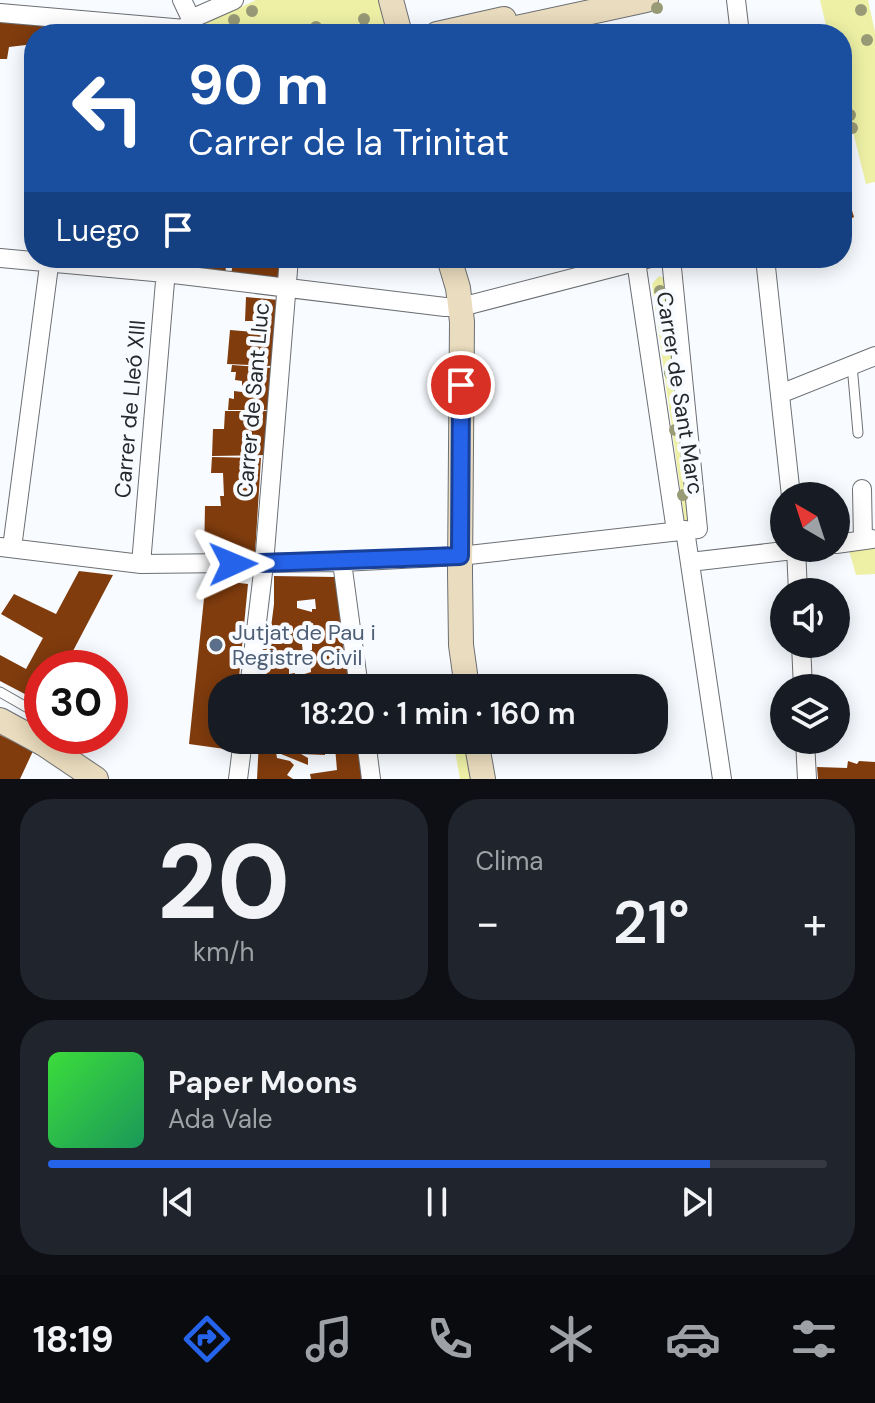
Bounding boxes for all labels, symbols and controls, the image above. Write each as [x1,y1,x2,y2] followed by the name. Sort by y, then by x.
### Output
[188,48,329,121] text: 90 m
[56,56,160,160] icon: left
[188,119,509,166] text: Carrer de la Trinitat
[156,208,200,252] icon: arrive
[56,211,140,250] text: Luego
[650,290,710,496] street label: Carrer de Sant Marc
[230,301,276,499] street label: Carrer de Sant Lluc
[108,319,152,499] street label: Carrer de Lleó XIII
[427,351,495,419] pin
[439,363,483,407] icon: arrive
[770,482,850,562] north arrow
[770,482,850,754] map controls
[191,522,275,606] position arrow
[770,578,850,658] button: sound
[232,618,376,672] place label: Jutjat de Pau i Registre Civil
[207,636,225,654] marker: Jutjat de Pau i Registre Civil
[24,650,128,754] speed limit sign: 30
[770,674,850,754] button: layers
[301,694,575,733] text: 18:20 · 1 min · 160 m
[157,815,290,950] text: 20
[476,844,544,878] text: Clima
[613,883,690,962] text: 21°
[476,894,500,952] text: −
[803,894,827,952] text: +
[193,935,254,969] text: km/h
[168,1063,358,1102] text: Paper Moons
[168,1102,273,1136] text: Ada Vale
[156,1180,200,1224] icon: previous
[415,1180,459,1224] icon: pause
[675,1180,719,1224] icon: next
[179,1311,235,1367] icon: directions
[301,1311,357,1367] icon: music
[422,1311,478,1367] icon: phone
[543,1311,599,1367] icon: climate
[665,1311,721,1367] icon: car
[786,1311,842,1367] icon: filters
[33,1316,114,1363] text: 18:19

